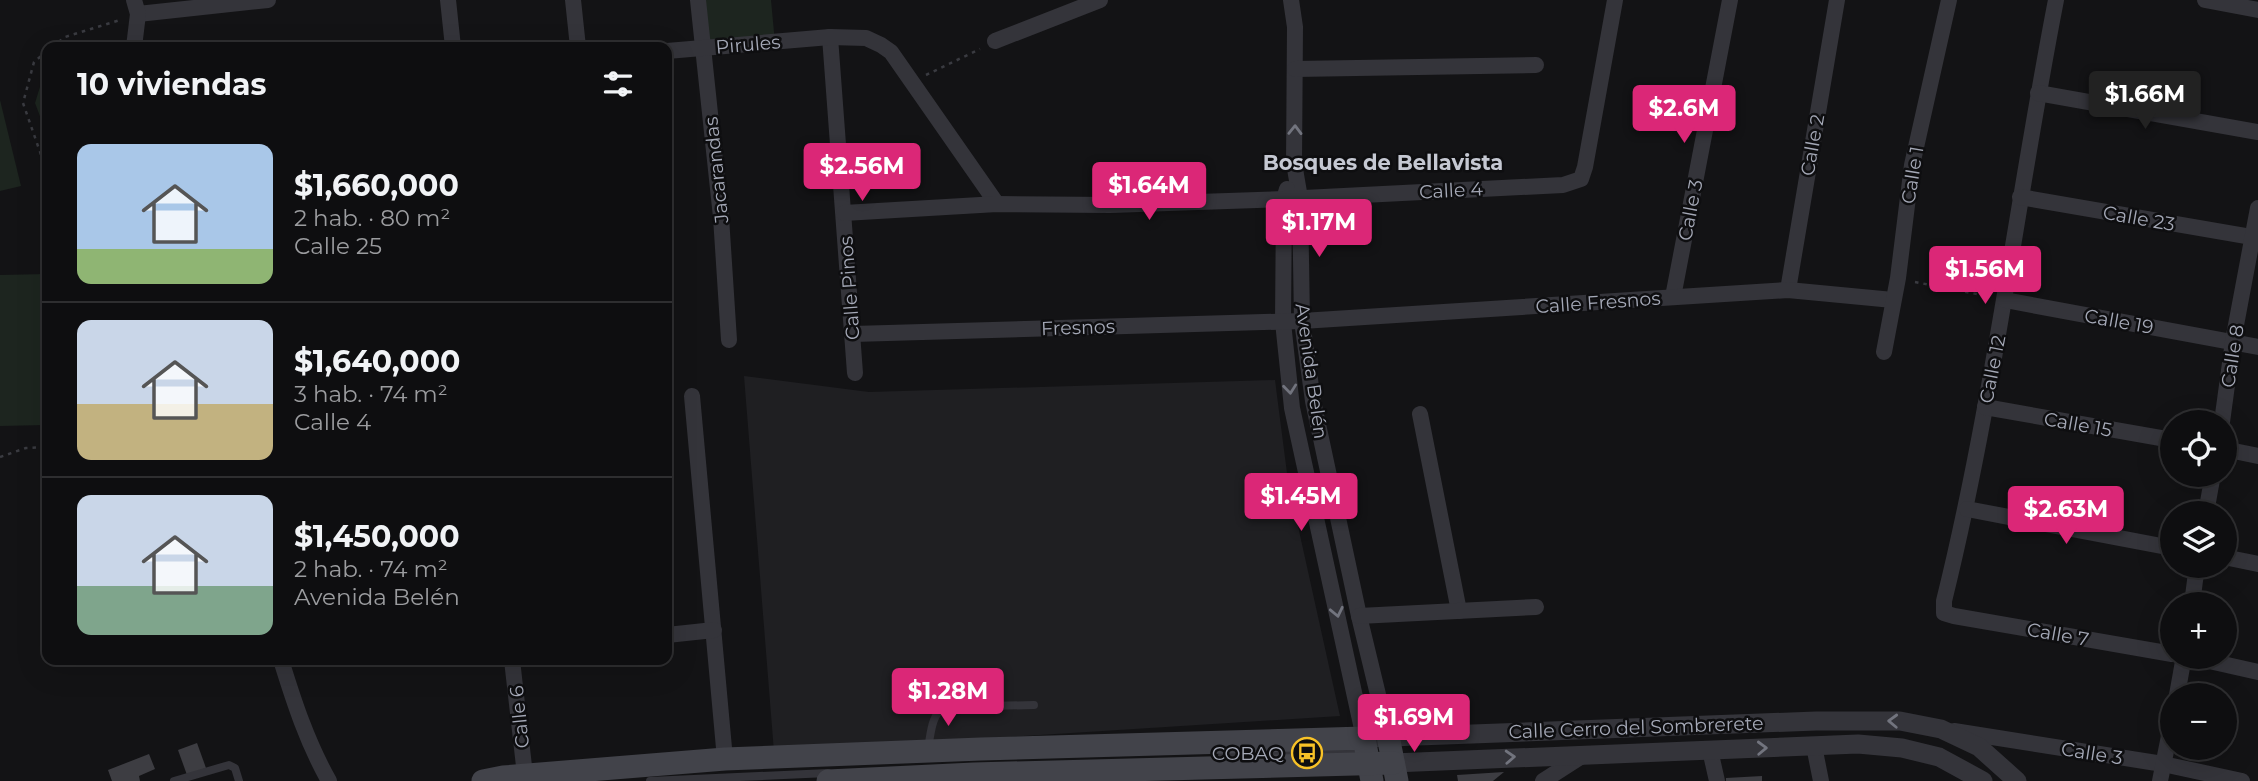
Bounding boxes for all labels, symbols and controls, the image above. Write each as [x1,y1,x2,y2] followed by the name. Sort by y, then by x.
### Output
[715,30,781,59] street label: Pirules
[599,65,637,103] icon: filters
[77,66,267,103] text: 10 viviendas
[2088,72,2202,131] pin: $1.66M
[2105,80,2185,108] text: $1.66M
[1635,86,1733,145] pin: $2.6M
[1649,94,1719,122] text: $2.6M
[1796,112,1829,178] street label: Calle 2
[699,116,734,225] street label: Jacarandas
[1287,125,1303,135] one-way arrow
[805,144,919,203] pin: $2.56M
[1897,145,1928,206] street label: Calle 1
[1263,150,1503,175] district label: Bosques de Bellavista
[820,152,904,180] text: $2.56M
[1092,162,1206,222] pin: $1.64M
[294,167,459,204] text: $1,660,000
[1108,171,1190,199] text: $1.64M
[133,172,217,256] icon: home
[1419,177,1484,204] street label: Calle 4
[1673,178,1708,243] street label: Calle 3
[1262,200,1376,259] pin: $1.17M
[2101,201,2177,236] street label: Calle 23
[294,204,450,232] text: 2 hab. · 80 m²
[1282,208,1356,236] text: $1.17M
[294,232,382,260] text: Calle 25
[834,235,865,341] street label: Calle Pinos
[1928,246,2042,306] pin: $1.56M
[1945,255,2025,283] text: $1.56M
[1535,287,1661,318] street label: Calle Fresnos
[1291,302,1332,440] street label: Avenida Belén
[2083,304,2155,339] street label: Calle 19
[1041,315,1115,340] street label: Fresnos
[2216,323,2249,389] street label: Calle 8
[1975,333,2010,405] street label: Calle 12
[294,343,460,380] text: $1,640,000
[133,348,217,432] icon: home
[294,380,448,408] text: 3 hab. · 74 m²
[1283,384,1298,395] one-way arrow
[2042,407,2114,442] street label: Calle 15
[294,408,371,436] text: Calle 4
[2160,410,2237,760] map controls
[2160,410,2237,487] button: locate
[1244,474,1358,533] pin: $1.45M
[1261,482,1341,510] text: $1.45M
[2009,486,2123,546] pin: $2.63M
[2024,495,2108,523] text: $2.63M
[2160,501,2237,578] button: layers
[294,518,460,555] text: $1,450,000
[133,523,217,607] icon: home
[294,555,448,583] text: 2 hab. · 74 m²
[294,583,460,611] text: Avenida Belén
[2160,592,2237,669] button: +
[1328,606,1343,618] one-way arrow
[2025,618,2091,651] street label: Calle 7
[891,668,1005,728] pin: $1.28M
[908,677,988,705] text: $1.28M
[2160,683,2237,760] button: −
[505,685,534,749] street label: Calle 6
[1357,694,1471,754] pin: $1.69M
[1374,703,1454,731] text: $1.69M
[1508,712,1764,743] street label: Calle Cerro del Sombrerete
[1887,714,1898,729] one-way arrow
[1290,736,1324,770] bus stop icon: COBAQ
[2060,737,2124,770] street label: Calle 3
[1757,740,1768,756] one-way arrow
[1212,742,1284,765] place label: COBAQ
[1505,750,1516,765] one-way arrow

